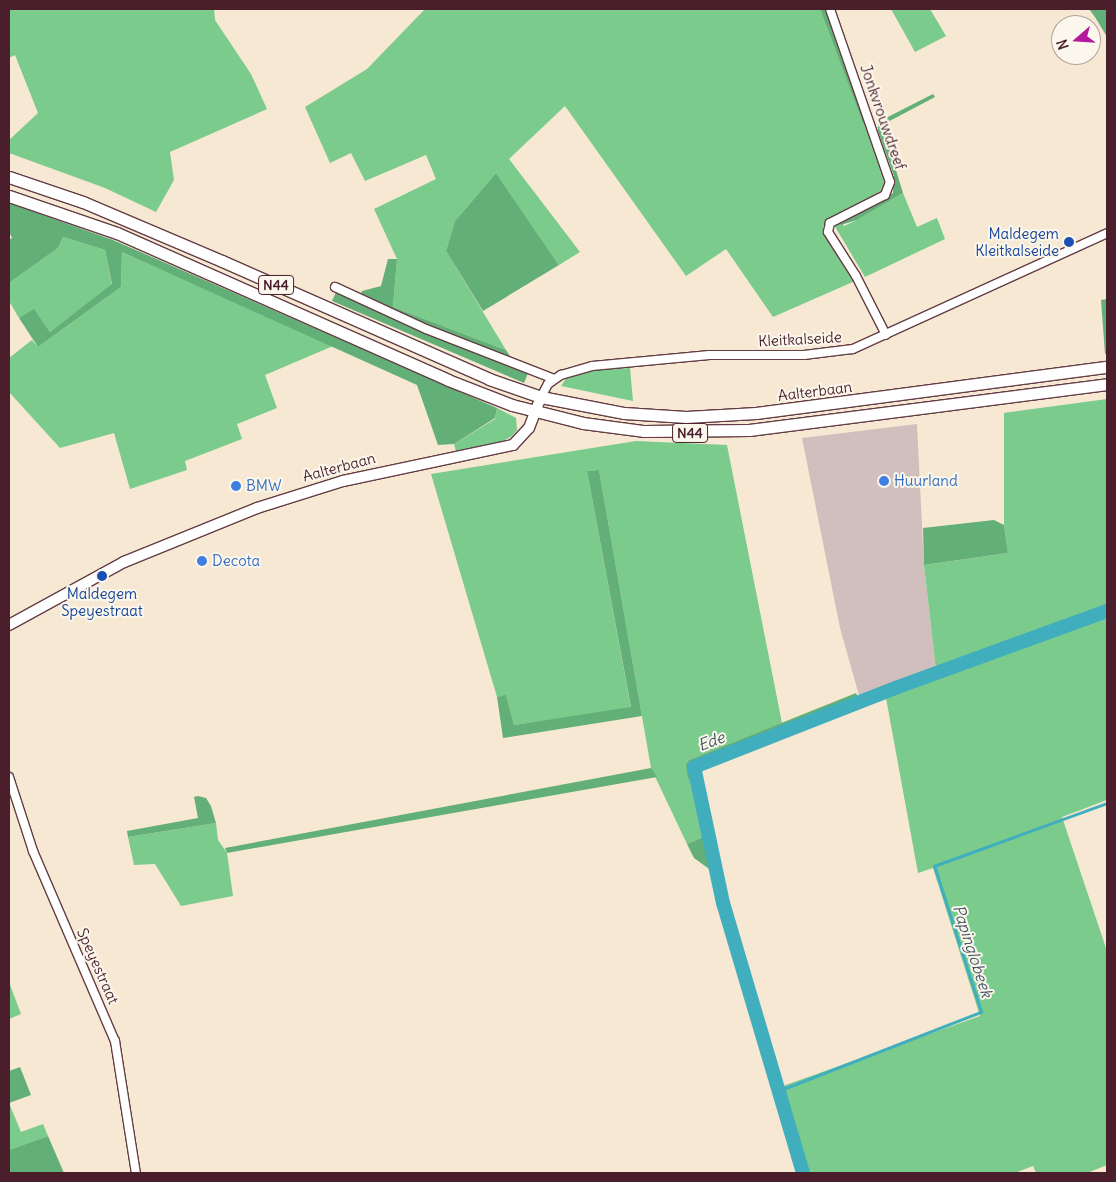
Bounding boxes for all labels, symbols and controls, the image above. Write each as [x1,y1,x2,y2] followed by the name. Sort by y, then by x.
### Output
[1051,15,1101,65] north arrow
[1053,37,1073,52] text: N
[857,62,909,172] street label: Jonkvrouwdreef
[975,224,1059,259] place label: Maldegem Kleitkalseide
[1063,236,1075,248] marker: Maldegem Kleitkalseide
[257,274,295,296] road number: N44
[758,328,842,350] street label: Kleitkalseide
[777,378,853,404] street label: Aalterbaan
[671,422,709,444] road number: N44
[301,449,377,485] street label: Aalterbaan
[894,472,958,490] place label: Huurland
[878,475,890,487] marker: Huurland
[246,477,282,495] place label: BMW
[230,480,242,492] marker: BMW
[212,552,260,570] place label: Decota
[196,555,208,567] marker: Decota
[96,570,108,582] marker: Maldegem Speyestraat
[61,584,143,619] place label: Maldegem Speyestraat
[695,727,727,755] water label: Ede
[949,902,997,1000] water label: Papinglobeek
[73,925,123,1007] street label: Speyestraat

